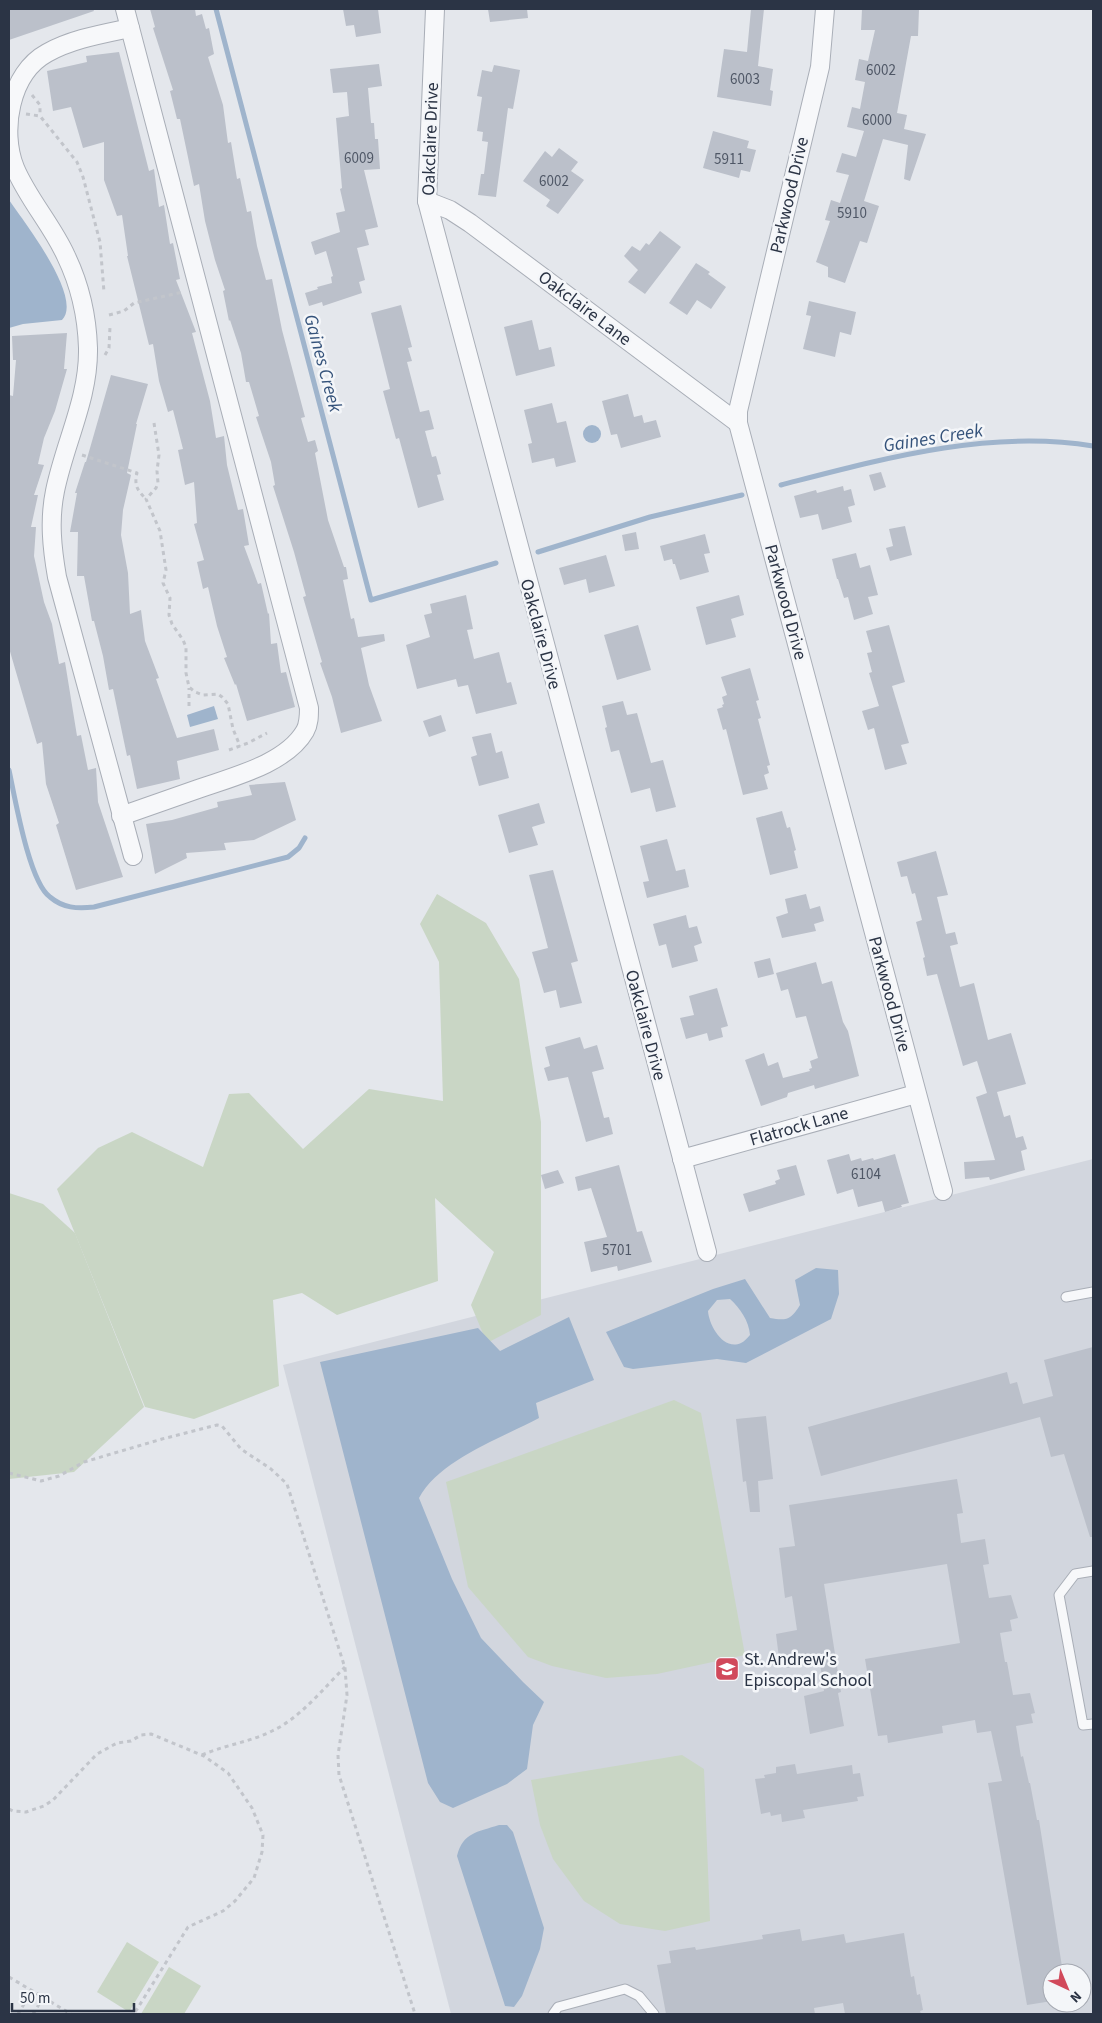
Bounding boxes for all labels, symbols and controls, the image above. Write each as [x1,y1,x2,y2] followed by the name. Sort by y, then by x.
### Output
[866,60,896,81] house number: 6002
[730,69,760,90] house number: 6003
[416,82,445,196] street label: Oakclaire Drive
[862,110,892,131] house number: 6000
[764,134,815,256] street label: Parkwood Drive
[344,148,374,169] house number: 6009
[714,149,744,170] house number: 5911
[539,171,569,192] house number: 6002
[837,203,867,224] house number: 5910
[533,265,637,352] street label: Oakclaire Lane
[297,311,349,416] water label: Gaines Creek
[882,417,986,460] water label: Gaines Creek
[758,542,813,663] street label: Parkwood Drive
[514,576,567,692] street label: Oakclaire Drive
[862,934,917,1055] street label: Parkwood Drive
[619,967,672,1083] street label: Oakclaire Drive
[747,1100,851,1152] street label: Flatrock Lane
[851,1164,881,1185] house number: 6104
[602,1240,632,1261] house number: 5701
[744,1647,872,1693] place label: St. Andrew's Episcopal School
[714,1656,740,1682] school or university icon: St. Andrew's Episcopal School
[1042,1963,1092,2013] north arrow
[12,1980,135,2012] scale bar
[1065,1986,1086,2007] text: N
[20,1988,50,2009] text: 50 m

